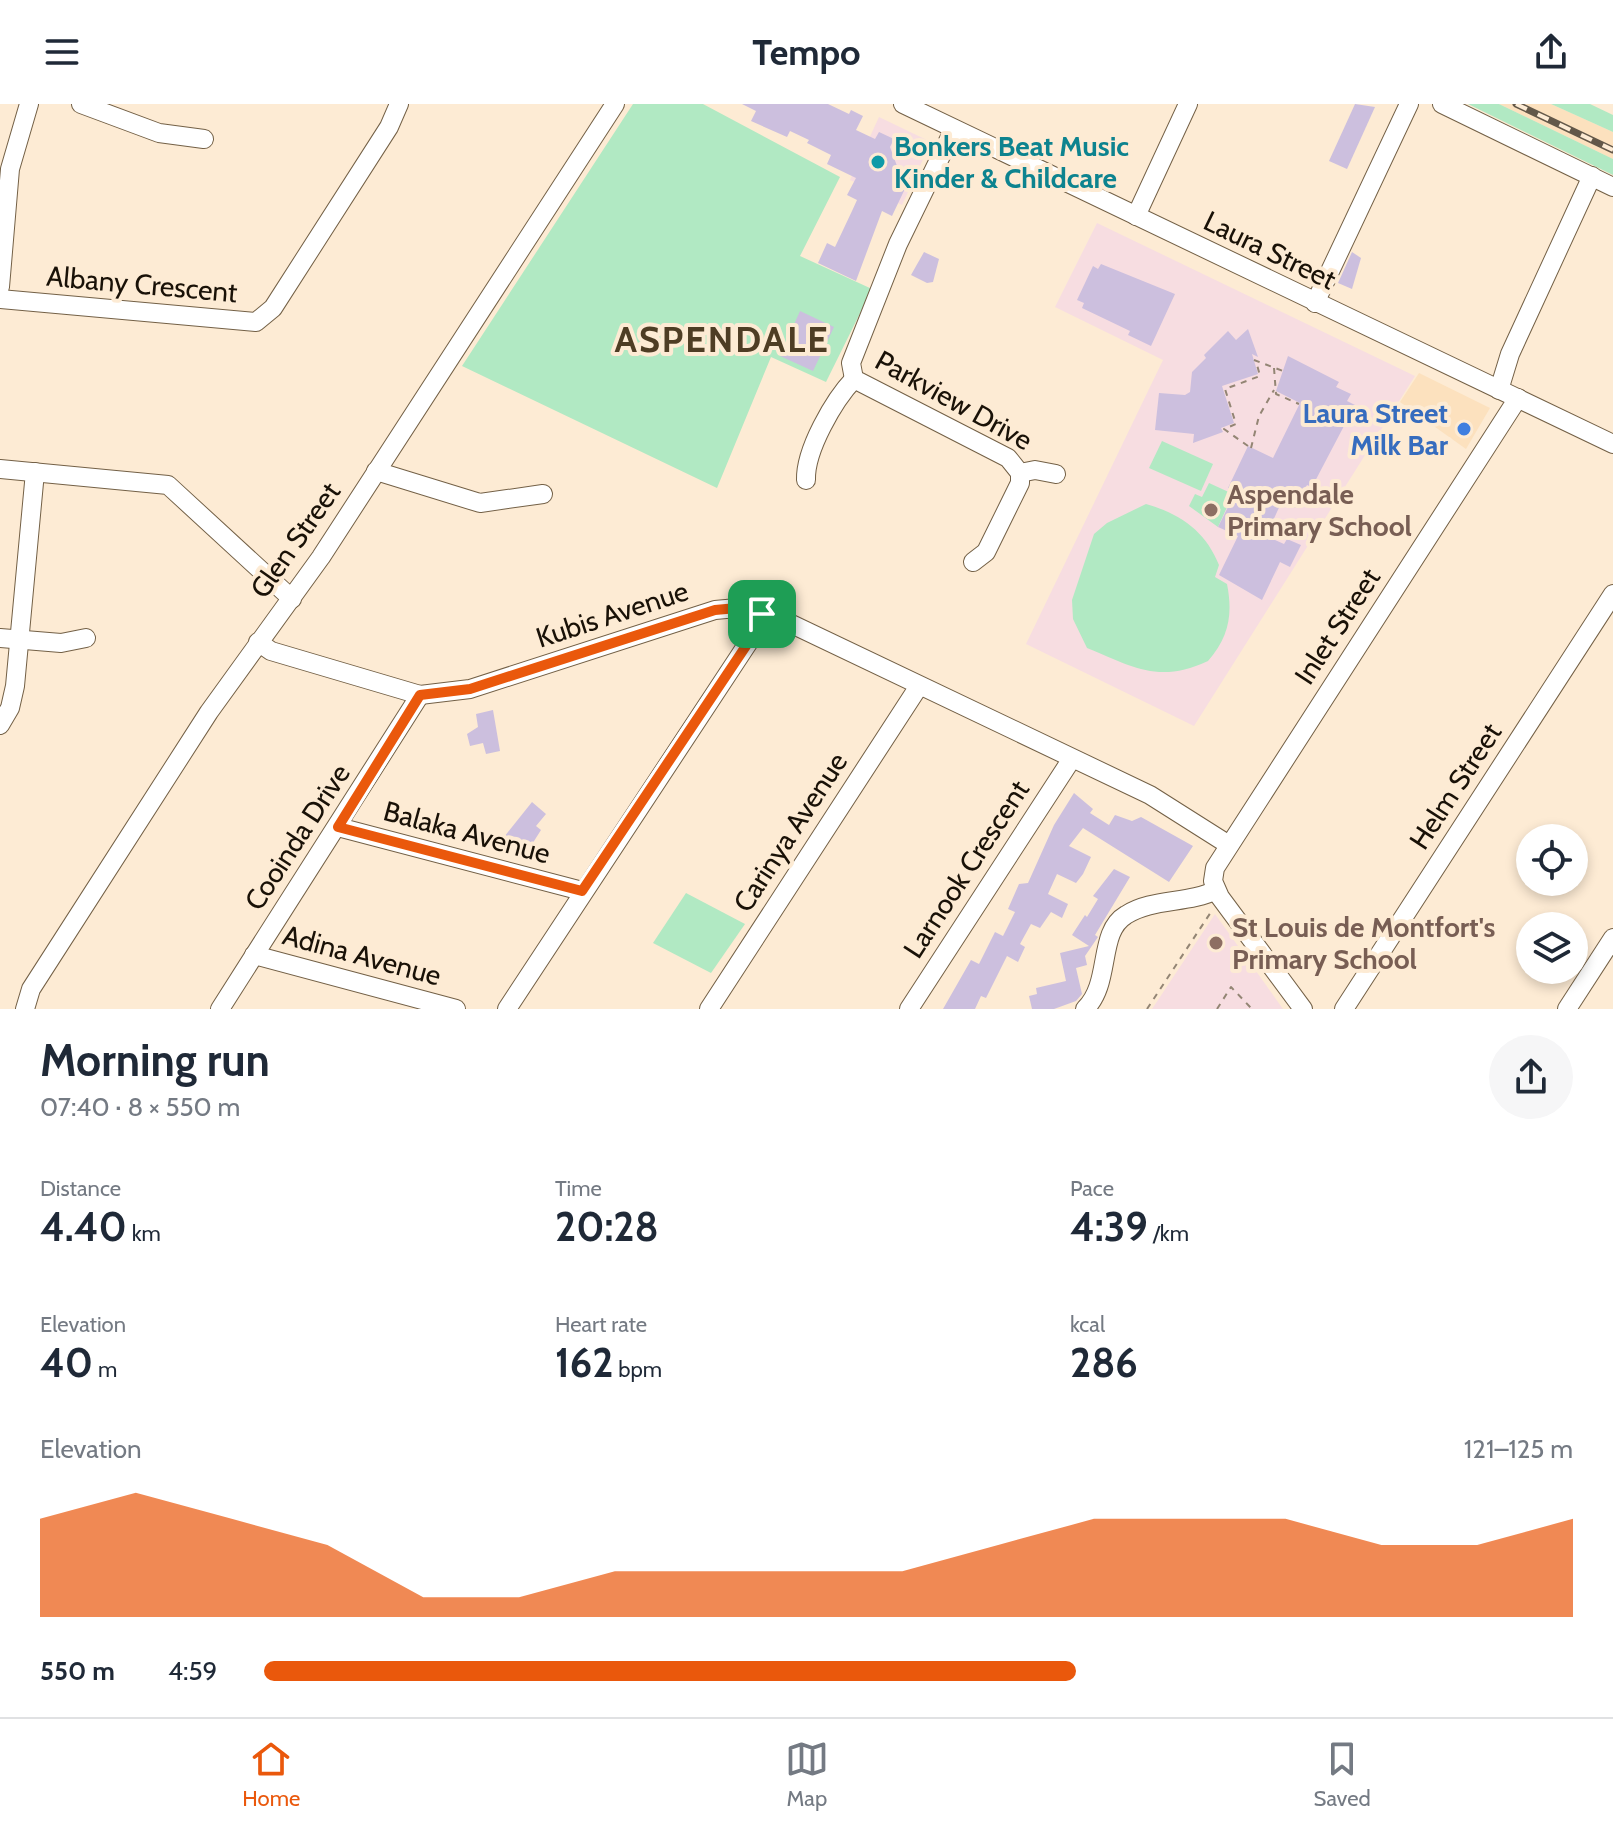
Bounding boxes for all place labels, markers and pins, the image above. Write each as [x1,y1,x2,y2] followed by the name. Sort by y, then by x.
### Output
[894,129,1129,195] place label: Bonkers Beat Music Kinder & Childcare
[869,153,887,171] marker: Bonkers Beat Music Kinder & Childcare
[1302,396,1449,462] place label: Laura Street Milk Bar
[1455,420,1473,438] marker: Laura Street Milk Bar
[1227,477,1412,543] place label: Aspendale Primary School
[1202,501,1220,519] marker: Aspendale Primary School
[728,580,796,648] pin
[1232,910,1496,976] place label: St Louis de Montfort's Primary School
[1207,934,1225,952] marker: St Louis de Montfort's Primary School

